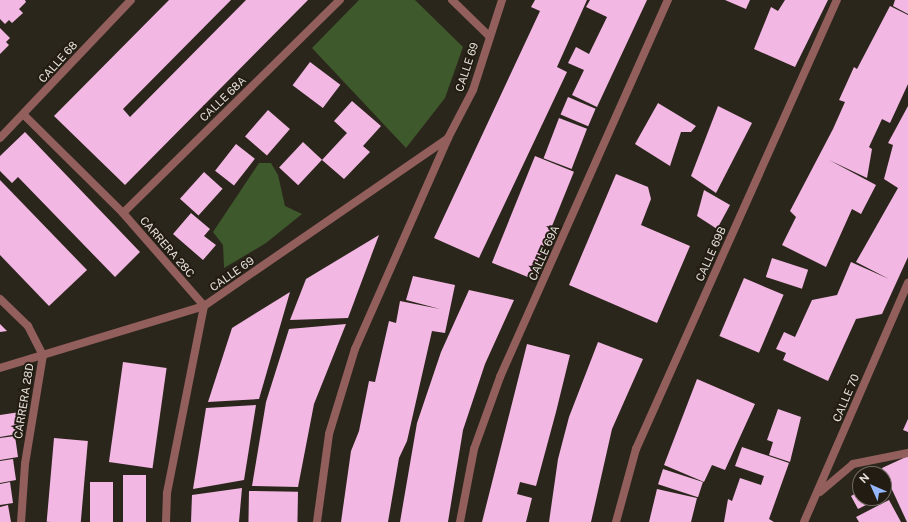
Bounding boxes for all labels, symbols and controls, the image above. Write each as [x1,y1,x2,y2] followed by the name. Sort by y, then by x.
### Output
[36,39,80,85] street label: CALLE 68
[453,41,481,93] street label: CALLE 69
[197,74,249,124] street label: CALLE 68A
[137,214,197,280] street label: CARRERA 28C
[526,223,562,283] street label: CALLE 69A
[693,225,729,283] street label: CALLE 69B
[207,254,257,294] street label: CALLE 69
[12,362,36,440] street label: CARRERA 28D
[830,372,862,424] street label: CALLE 70
[852,466,892,506] north arrow
[857,471,872,486] text: N

